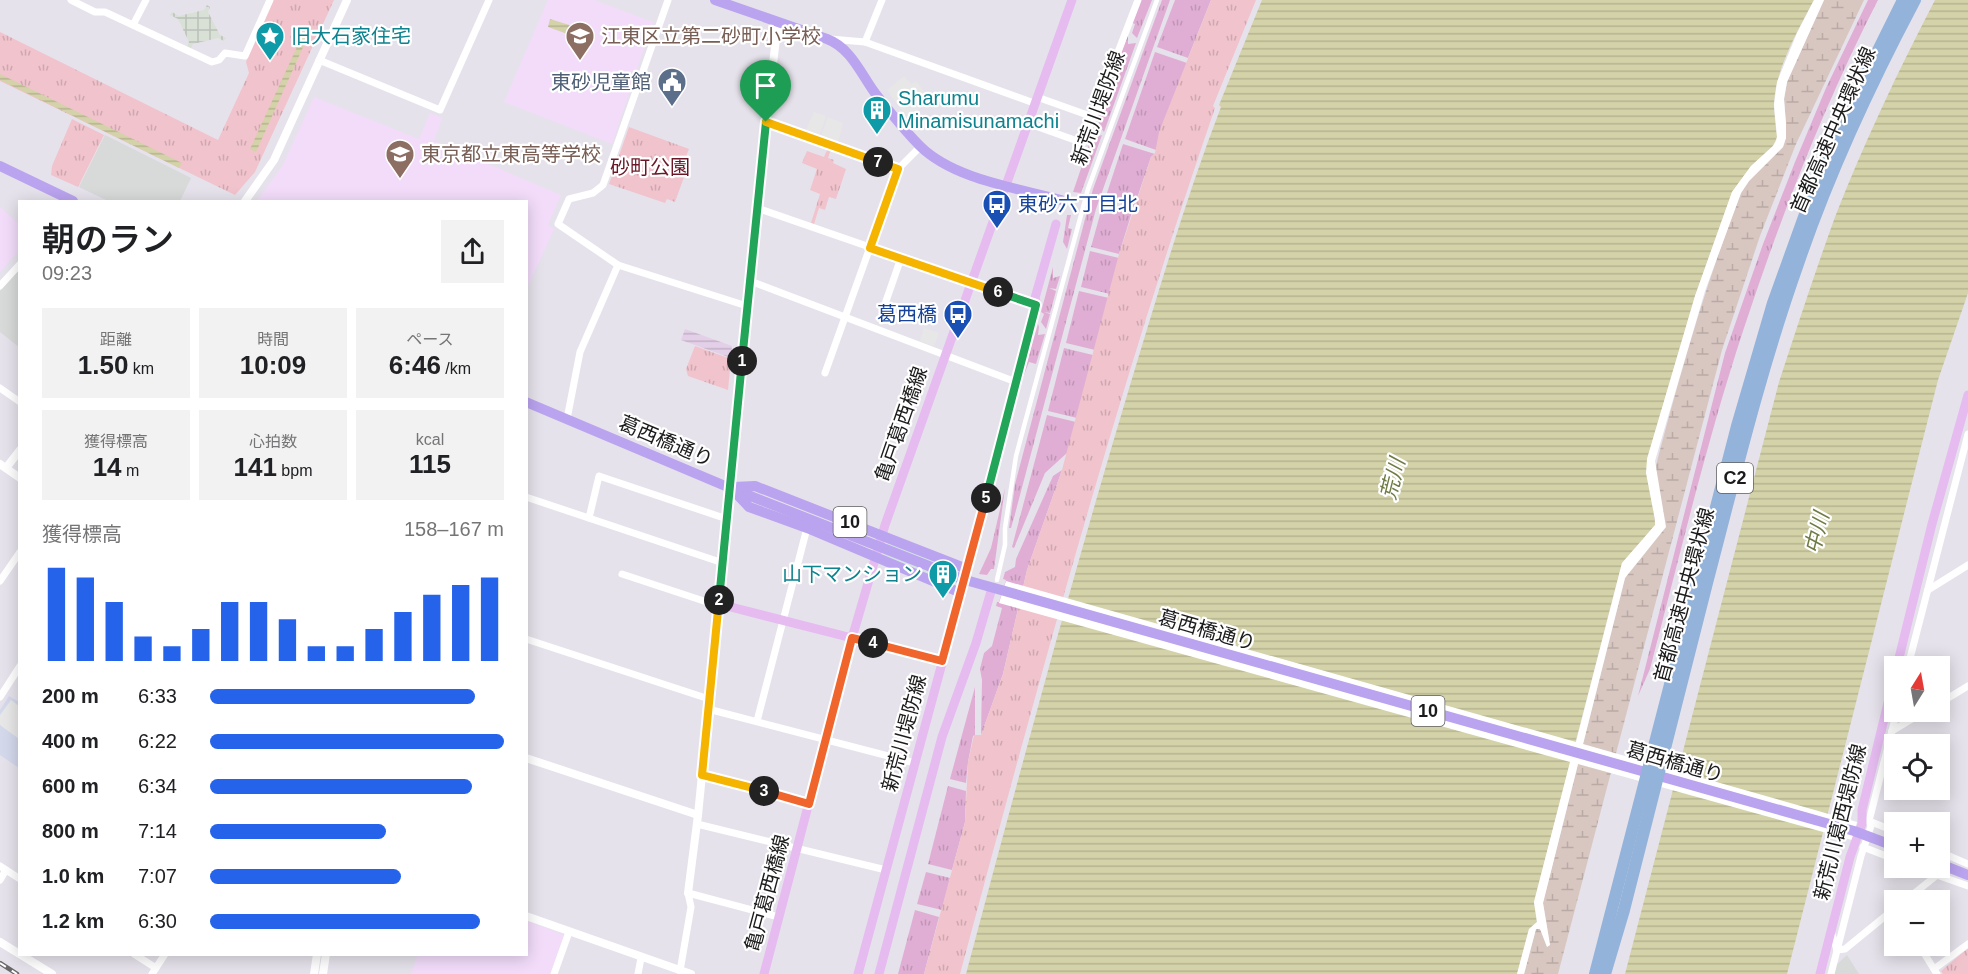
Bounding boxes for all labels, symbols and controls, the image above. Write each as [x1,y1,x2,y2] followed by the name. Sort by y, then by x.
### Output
[254,20,286,62] place icon: 旧大石家住宅
[564,20,596,62] school or university icon: 江東区立第二砂町小学校
[291,25,411,47] place label: 旧大石家住宅
[601,25,821,47] place label: 江東区立第二砂町小学校
[1786,43,1880,217] street label: 首都高速中央環状線
[1067,48,1129,168] street label: 新荒川堤防線
[740,60,791,122] pin
[656,66,688,108] public building icon: 東砂児童館
[749,69,782,102] icon: arrive
[551,71,651,93] place label: 東砂児童館
[898,87,1059,132] place label: Sharumu Minamisunamachi
[861,94,893,136] building icon: Sharumu Minamisunamachi
[384,138,416,180] school or university icon: 東京都立東高等学校
[421,143,601,165] place label: 東京都立東高等学校
[863,147,893,177] pin: 7
[874,153,882,170] text: 7
[610,156,690,178] park label: 砂町公園
[981,188,1013,230] bus stop icon: 東砂六丁目北
[1018,193,1138,215] place label: 東砂六丁目北
[441,220,504,283] button: share
[42,221,174,258] text: 朝のラン
[42,262,92,284] text: 09:23
[983,277,1013,307] pin: 6
[994,283,1002,300] text: 6
[942,298,974,340] bus stop icon: 葛西橋
[877,303,937,325] place label: 葛西橋
[100,331,132,348] text: 距離
[257,331,289,348] text: 時間
[406,331,454,348] text: ペース
[727,346,757,376] pin: 1
[78,350,128,380] text: 1.50
[240,350,306,380] text: 10:09
[389,350,441,380] text: 6:46
[738,352,746,369] text: 1
[128,360,154,377] text: km
[441,360,471,377] text: /km
[871,364,931,484] street label: 亀戸葛西橋線
[616,411,716,471] street label: 葛西橋通り
[416,431,444,448] text: kcal
[84,433,148,450] text: 獲得標高
[249,433,297,450] text: 心拍数
[409,449,451,479] text: 115
[93,452,122,482] text: 14
[234,452,277,482] text: 141
[1376,454,1409,502] water label: 荒川
[122,462,139,479] text: m
[277,462,312,479] text: bpm
[1717,463,1753,493] road number: C2
[971,483,1001,513] pin: 5
[982,489,990,506] text: 5
[1650,505,1718,685] street label: 首都高速中央環状線
[834,507,866,537] road number: 10
[1800,508,1833,556] water label: 中川
[404,518,504,540] text: 158–167 m
[42,523,122,545] text: 獲得標高
[927,558,959,600] building icon: 山下マンション
[782,563,922,585] place label: 山下マンション
[704,585,734,615] pin: 2
[715,591,723,608] text: 2
[1156,606,1258,654] street label: 葛西橋通り
[858,628,888,658] pin: 4
[869,634,877,651] text: 4
[1884,656,1950,722] north arrow
[1884,656,1950,956] map controls
[878,672,930,794] street label: 新荒川堤防線
[42,685,99,707] text: 200 m
[138,685,177,707] text: 6:33
[1412,696,1444,726] road number: 10
[42,730,99,752] text: 400 m
[138,730,177,752] text: 6:22
[1884,734,1950,800] button: locate
[1624,738,1726,786] street label: 葛西橋通り
[1810,742,1870,902] street label: 新荒川葛西堤防線
[42,775,99,797] text: 600 m
[138,775,177,797] text: 6:34
[749,776,779,806] pin: 3
[760,782,768,799] text: 3
[1884,812,1950,878] button: +
[42,820,99,842] text: 800 m
[138,820,177,842] text: 7:14
[741,832,793,954] street label: 亀戸葛西橋線
[42,865,104,887] text: 1.0 km
[138,865,177,887] text: 7:07
[1884,890,1950,956] button: −
[42,910,104,932] text: 1.2 km
[138,910,177,932] text: 6:30

